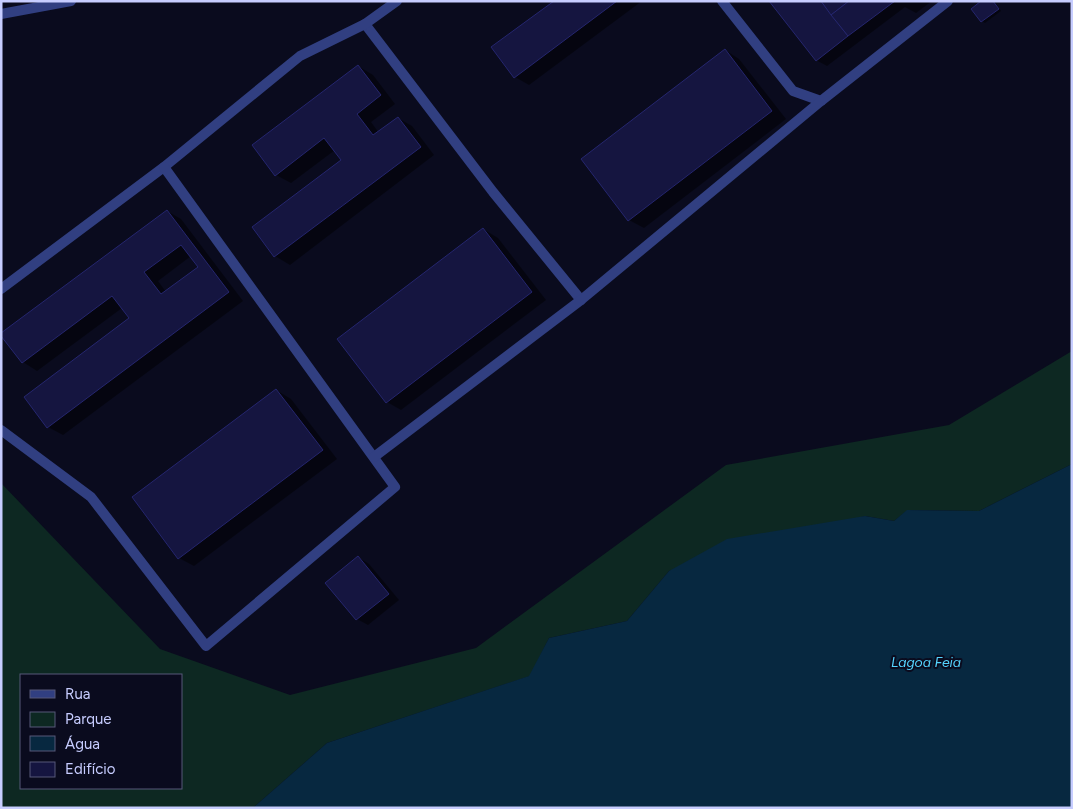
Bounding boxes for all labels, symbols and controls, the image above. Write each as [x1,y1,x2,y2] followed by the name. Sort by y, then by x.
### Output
[891,654,961,671] water label: Lagoa Feia
[20,674,182,789] legend
[65,685,90,703] text: Rua
[65,710,112,728] text: Parque
[65,735,100,753] text: Água
[65,760,116,778] text: Edifício

